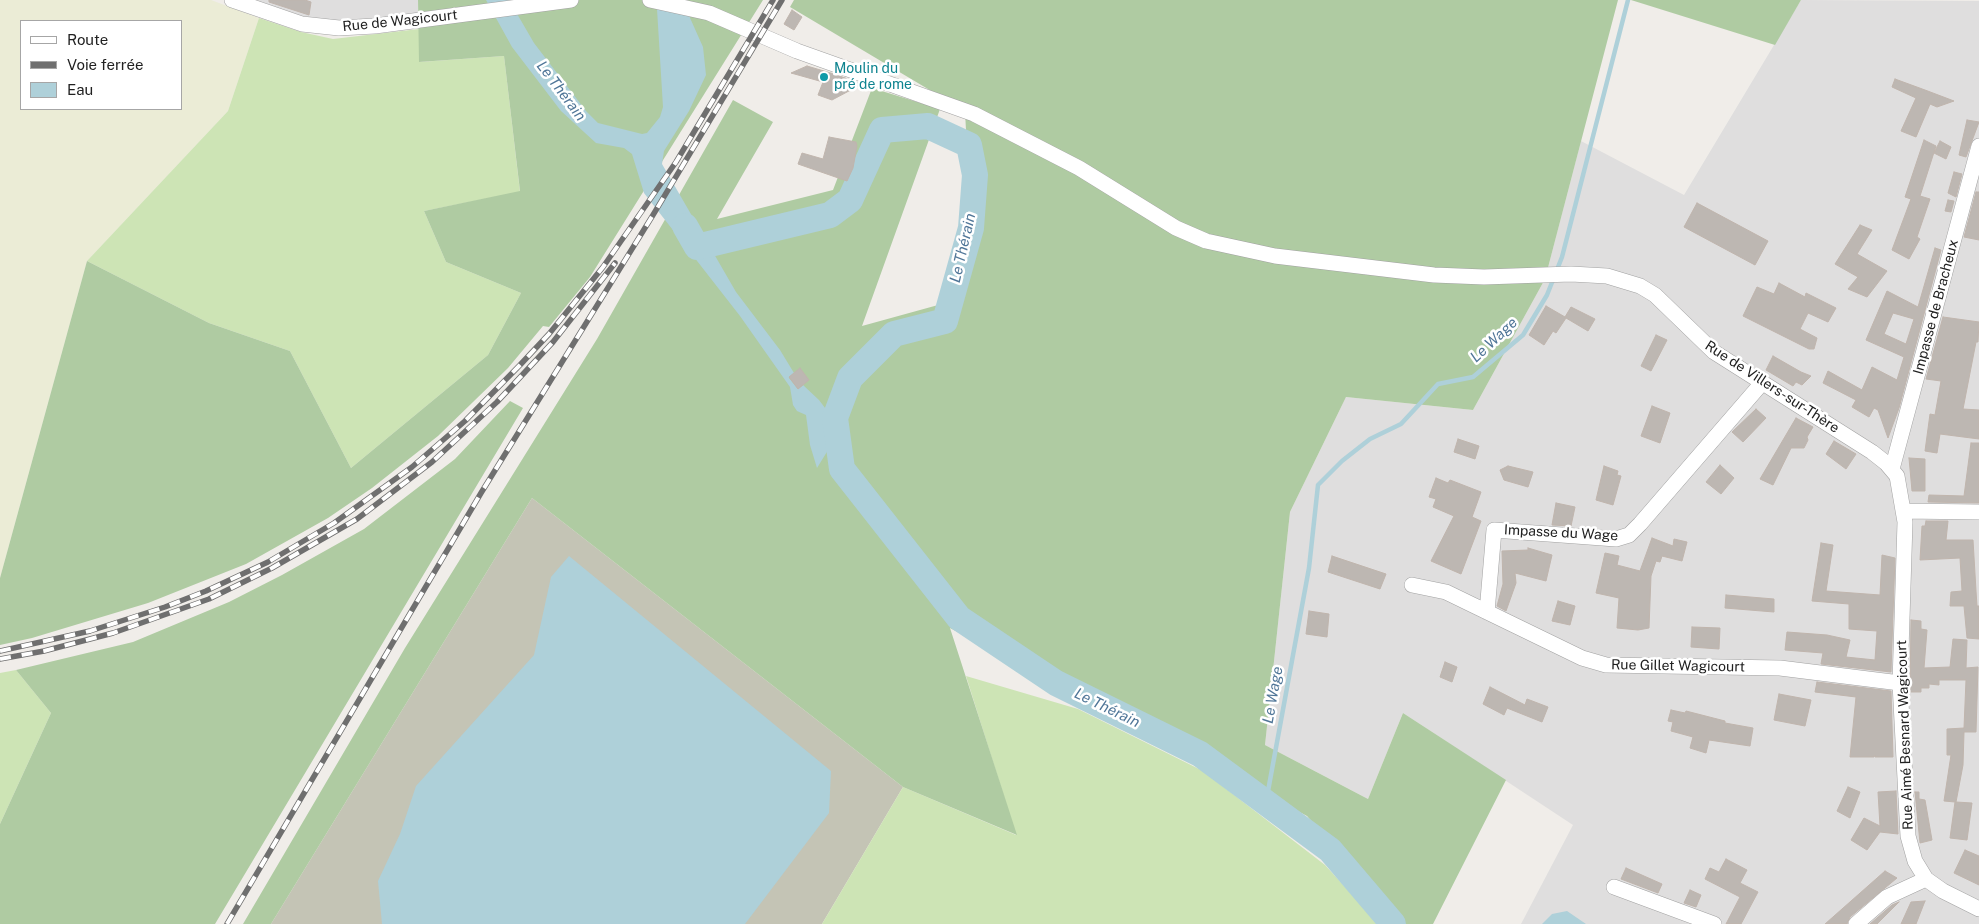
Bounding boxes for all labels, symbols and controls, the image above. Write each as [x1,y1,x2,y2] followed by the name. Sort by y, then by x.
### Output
[342,7,458,35] street label: Rue de Wagicourt
[20,20,182,110] legend
[67,31,108,48] text: Route
[67,56,144,73] text: Voie ferrée
[533,57,589,125] water label: Le Thérain
[834,61,912,94] place label: Moulin du pré de rome
[818,71,830,83] marker: Moulin du pré de rome
[67,81,93,98] text: Eau
[946,212,980,284] water label: Le Thérain
[1910,238,1962,376] street label: Impasse de Bracheux
[1467,314,1521,366] water label: Le Wage
[1702,337,1842,437] street label: Rue de Villers-sur-Thère
[1504,522,1618,544] street label: Impasse du Wage
[1893,640,1917,830] street label: Rue Aimé Besnard Wagicourt
[1611,656,1745,676] street label: Rue Gillet Wagicourt
[1259,665,1287,725] water label: Le Wage
[1071,684,1143,732] water label: Le Thérain

